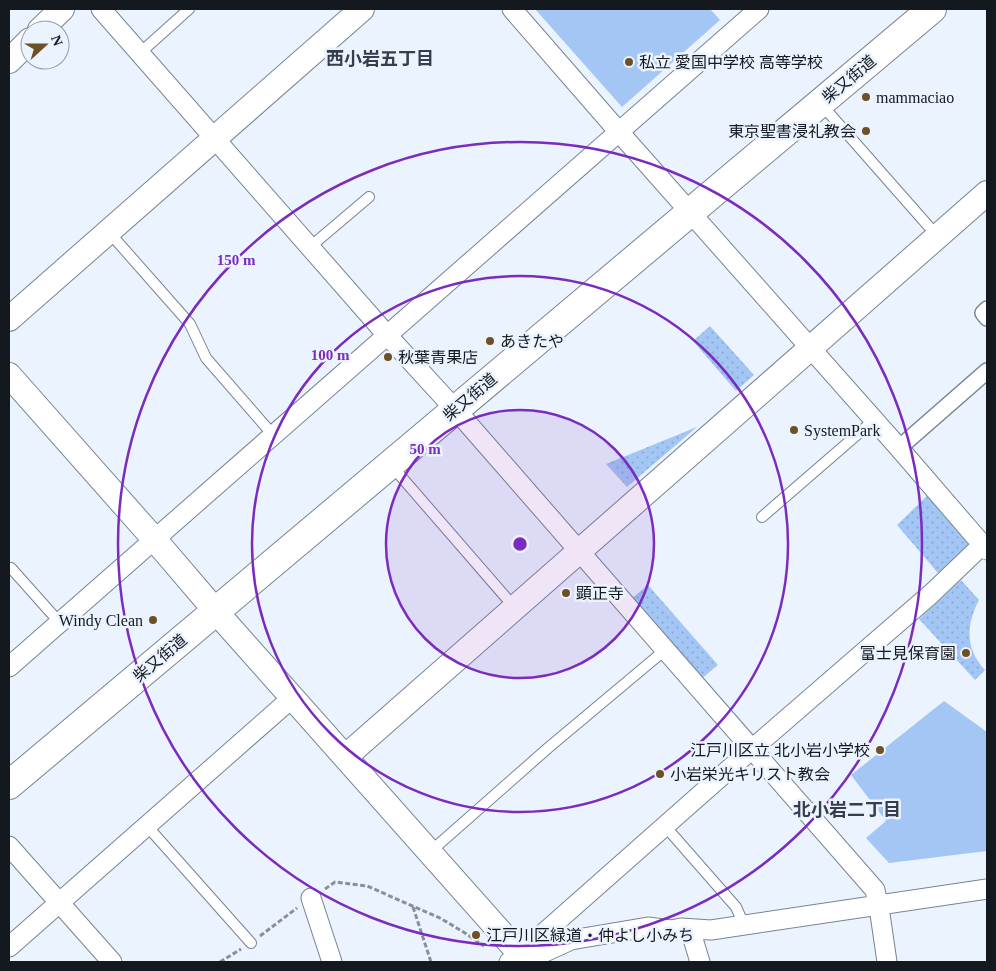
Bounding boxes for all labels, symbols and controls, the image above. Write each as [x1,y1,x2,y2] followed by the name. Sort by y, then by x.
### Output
[20,20,70,70] north arrow
[48,33,65,48] text: N
[326,49,434,69] district label: 西小岩五丁目
[819,52,879,106] street label: 柴又街道
[639,54,823,71] place label: 私立 愛国中学校 高等学校
[623,56,635,68] marker: 私立 愛国中学校 高等学校
[876,89,954,106] place label: mammaciao
[860,91,872,103] marker: mammaciao
[728,123,856,140] place label: 東京聖書浸礼教会
[860,125,872,137] marker: 東京聖書浸礼教会
[217,252,256,268] text: 150 m
[500,333,564,350] place label: あきたや
[484,335,496,347] marker: あきたや
[311,347,350,363] text: 100 m
[398,349,478,366] place label: 秋葉青果店
[382,351,394,363] marker: 秋葉青果店
[440,370,500,424] street label: 柴又街道
[804,422,880,440] place label: SystemPark
[788,424,800,436] marker: SystemPark
[409,441,441,457] text: 50 m
[511,535,529,553] centre of rings
[576,585,624,602] place label: 顕正寺
[560,587,572,599] marker: 顕正寺
[59,612,143,630] place label: Windy Clean
[147,614,159,626] marker: Windy Clean
[130,631,190,685] street label: 柴又街道
[860,645,956,662] place label: 富士見保育園
[960,647,972,659] marker: 富士見保育園
[690,742,870,759] place label: 江戸川区立 北小岩小学校
[874,744,886,756] marker: 江戸川区立 北小岩小学校
[670,766,830,783] place label: 小岩栄光キリスト教会
[654,768,666,780] marker: 小岩栄光キリスト教会
[793,800,901,820] district label: 北小岩二丁目
[486,927,694,944] place label: 江戸川区緑道・仲よし小みち
[470,929,482,941] marker: 江戸川区緑道・仲よし小みち

